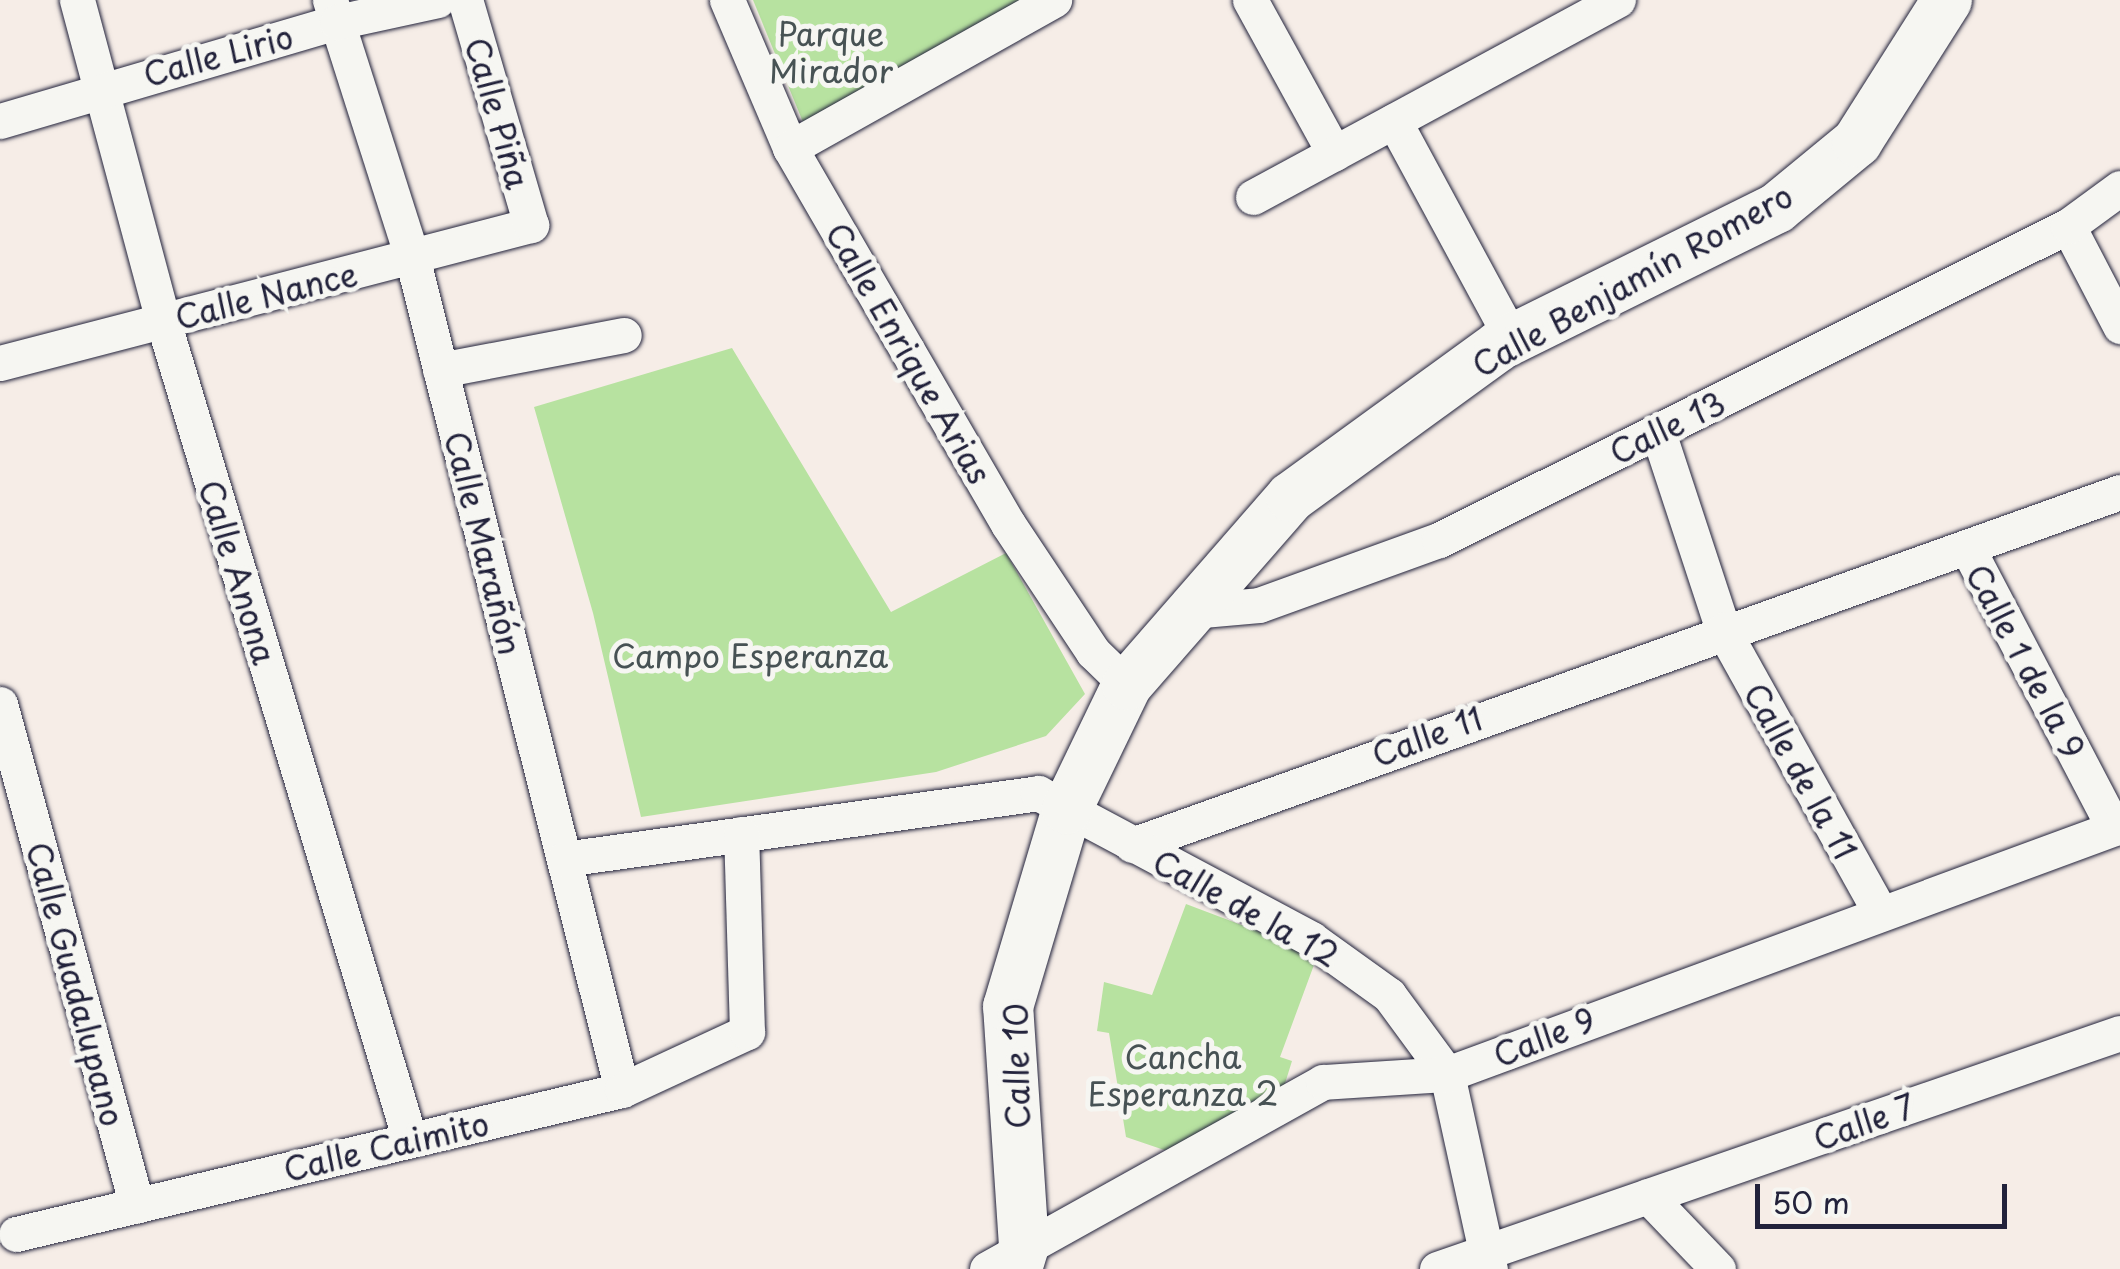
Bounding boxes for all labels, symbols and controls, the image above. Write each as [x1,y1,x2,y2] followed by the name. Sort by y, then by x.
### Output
[769,15,893,90] park label: Parque Mirador
[139,17,297,93] street label: Calle Lirio
[458,32,538,194] street label: Calle Piña
[1465,176,1799,384] street label: Calle Benjamín Romero
[818,214,1000,492] street label: Calle Enrique Arias
[171,254,361,336] street label: Calle Nance
[1603,383,1731,471] street label: Calle 13
[438,428,530,658] street label: Calle Marañón
[192,475,284,669] street label: Calle Anona
[1958,556,2094,766] street label: Calle 1 de la 9
[612,636,888,674] park label: Campo Esperanza
[1736,674,1866,868] street label: Calle de la 11
[1366,698,1488,774] street label: Calle 11
[19,835,133,1133] street label: Calle Guadalupano
[1145,840,1347,976] street label: Calle de la 12
[1487,1000,1601,1074] street label: Calle 9
[996,1003,1036,1129] street label: Calle 10
[1088,1038,1278,1113] park label: Cancha Esperanza 2
[1807,1087,1921,1157] street label: Calle 7
[279,1104,493,1188] street label: Calle Caimito
[1760,1164,2012,1226] scale bar
[1772,1179,1850,1224] text: 50 m

